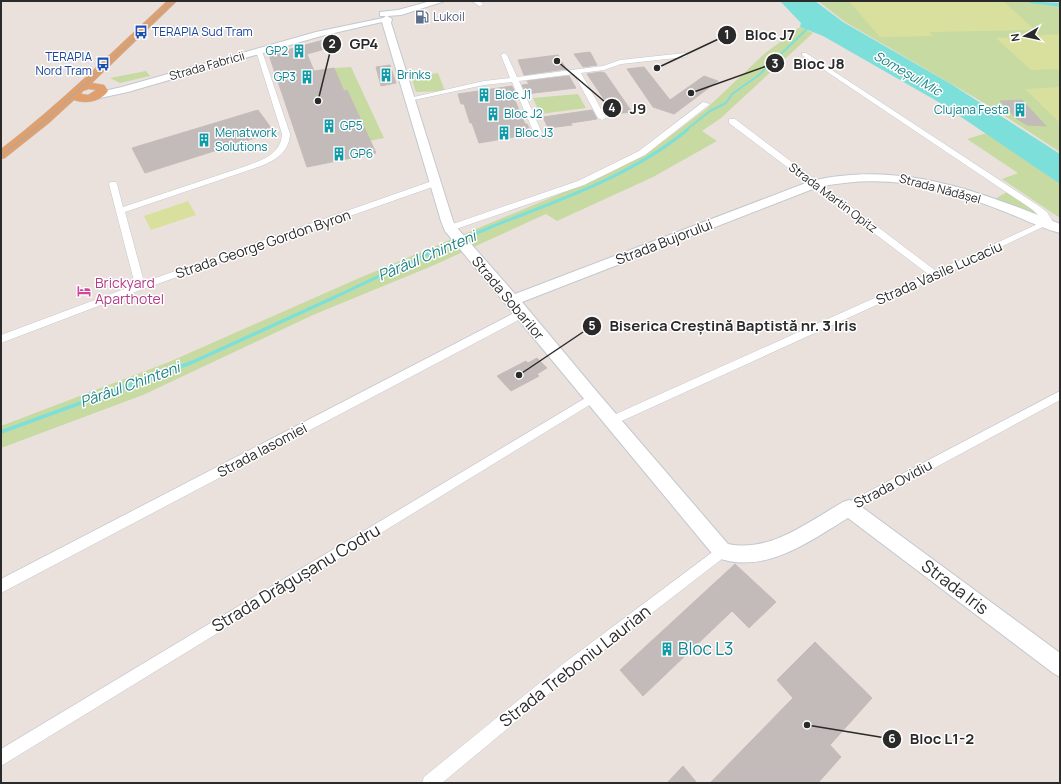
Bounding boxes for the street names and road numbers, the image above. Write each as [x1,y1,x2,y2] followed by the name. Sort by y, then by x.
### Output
[167,47,247,84] street label: Strada Fabricii
[785,159,881,237] street label: Strada Martin Opitz
[897,169,983,208] street label: Strada Nădășel
[173,205,353,283] street label: Strada George Gordon Byron
[613,214,715,269] street label: Strada Bujorului
[873,236,1005,309] street label: Strada Vasile Lucaciu
[468,252,549,343] street label: Strada Sobarilor
[214,418,310,481] street label: Strada Iasomiei
[850,455,935,512] street label: Strada Ovidiu
[207,518,384,637] street label: Strada Drăgușanu Codru
[917,554,994,619] street label: Strada Iris
[494,599,655,732] street label: Strada Treboniu Laurian

